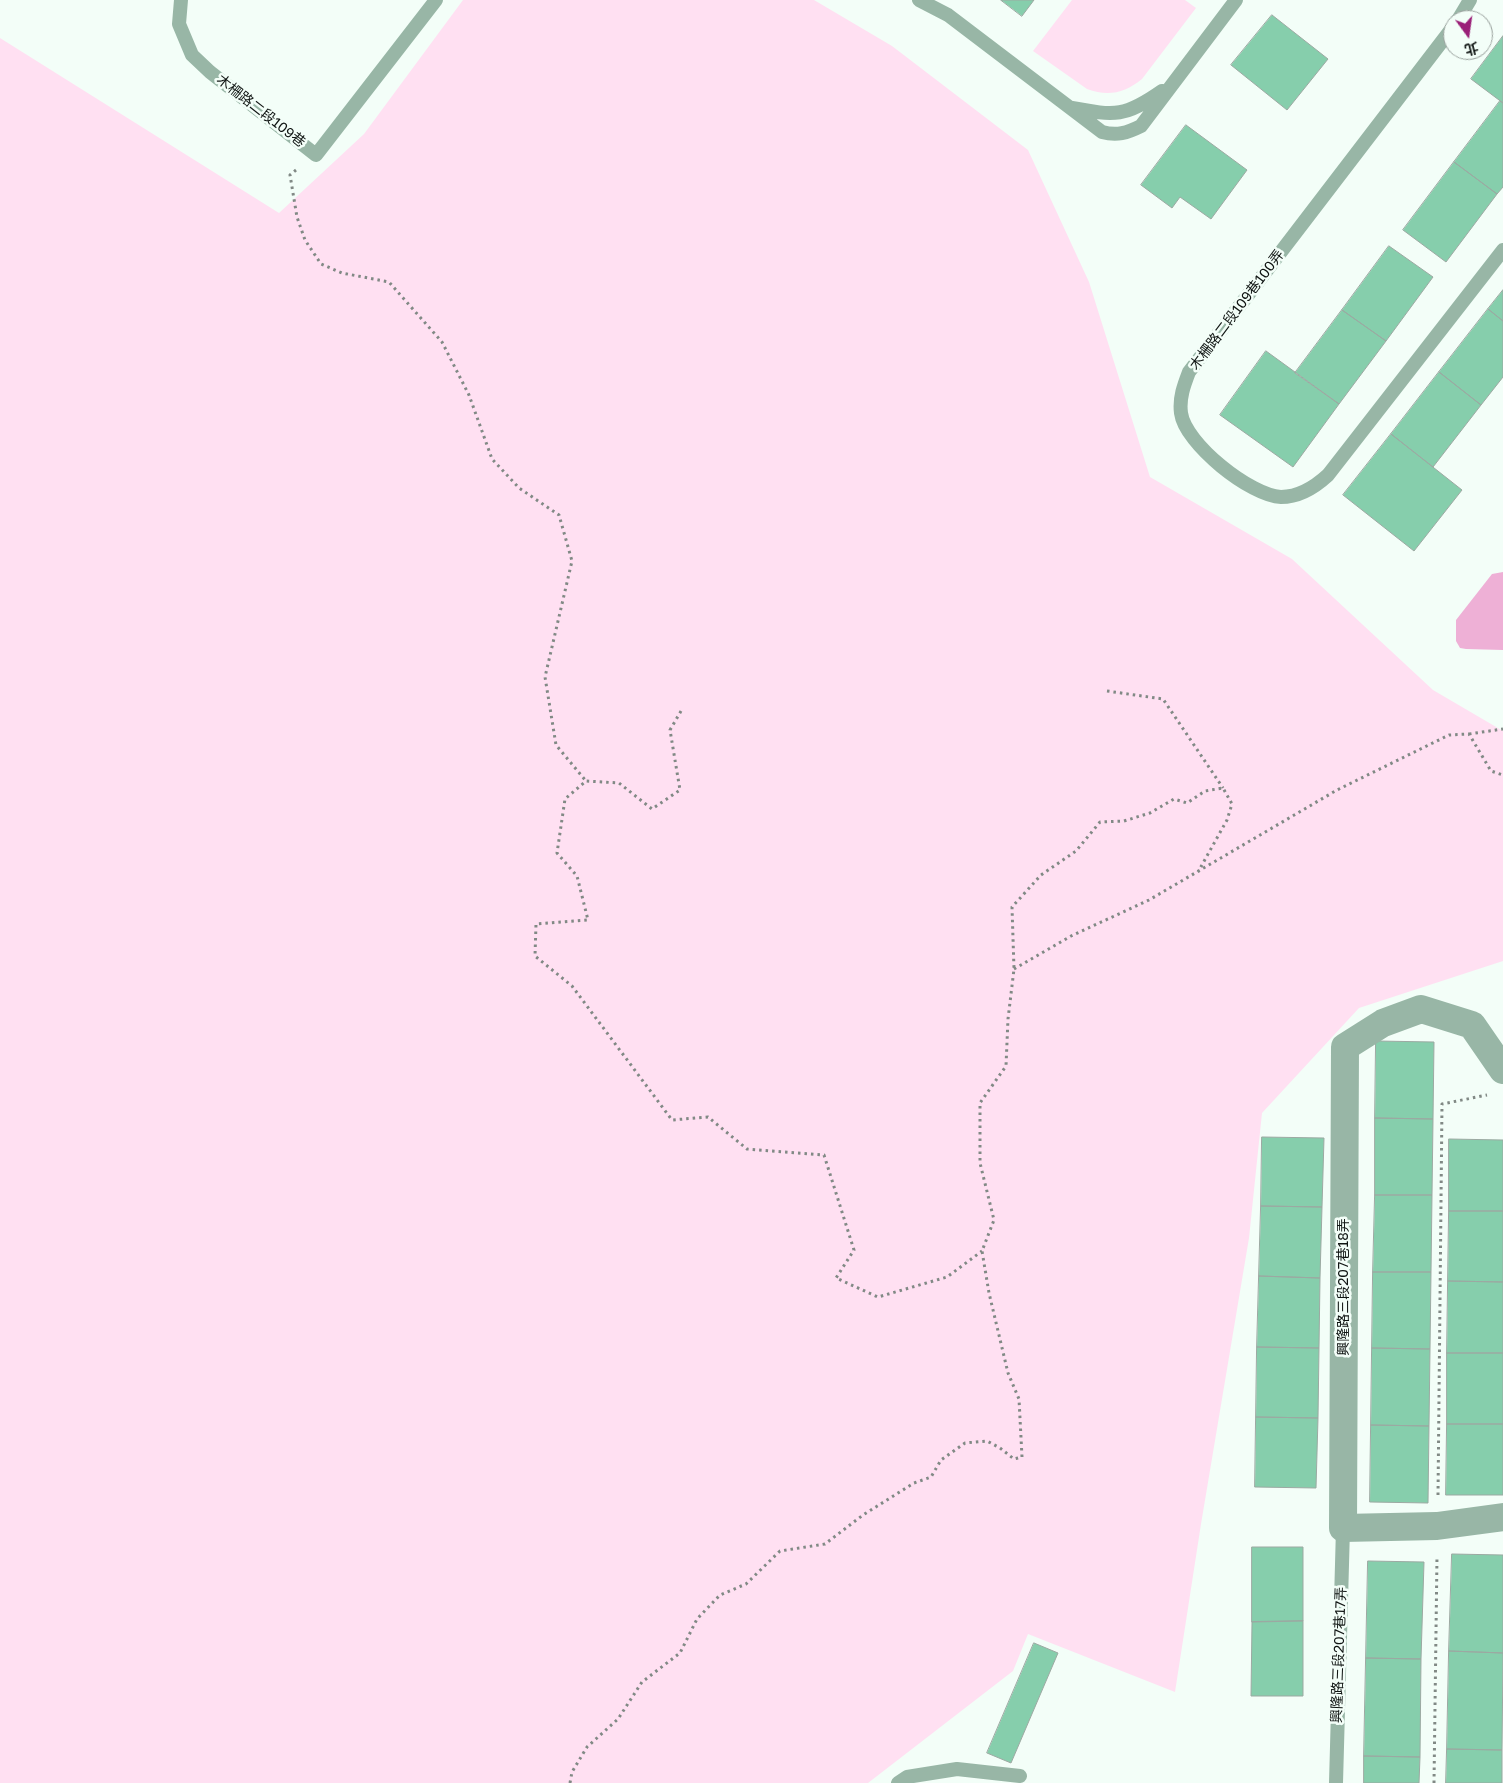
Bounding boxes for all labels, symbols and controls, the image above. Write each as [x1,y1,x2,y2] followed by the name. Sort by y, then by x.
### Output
[1443,10,1493,60] north arrow
[1463,39,1480,59] text: 北
[213,71,309,151] street label: 木柵路二段109巷
[1186,247,1288,373] street label: 木柵路二段109巷100弄
[1336,1218,1352,1356] street label: 興隆路三段207巷18弄
[1328,1587,1350,1723] street label: 興隆路三段207巷17弄

